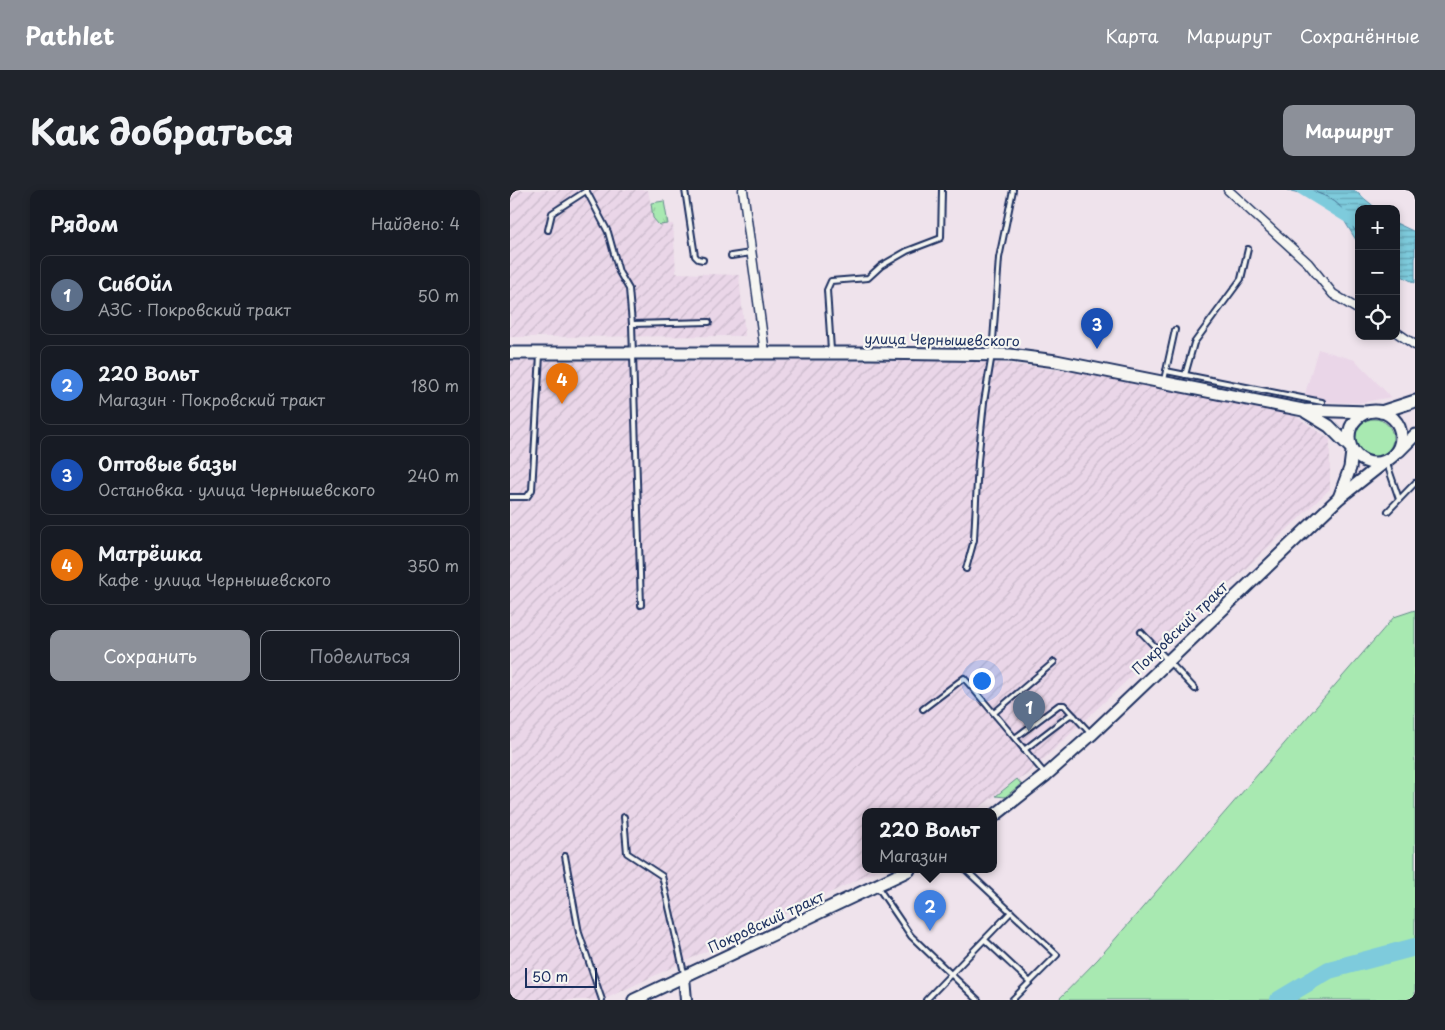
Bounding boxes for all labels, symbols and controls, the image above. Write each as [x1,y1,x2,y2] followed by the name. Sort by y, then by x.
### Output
[25,17,115,53] text: Pathlet
[1106,22,1158,49] text: Карта
[1186,22,1272,49] text: Маршрут
[1300,22,1420,49] text: Сохранённые
[30,104,294,157] text: Как добраться
[1283,105,1415,156] button: Маршрут
[1355,205,1400,340] map controls
[1355,205,1400,250] button: +
[50,207,118,239] text: Рядом
[371,211,460,235] text: Найдено: 4
[1355,250,1400,295] button: −
[98,269,173,297] text: СибОйл
[63,283,71,307] text: 1
[418,283,459,307] text: 50 m
[1355,295,1400,340] button: locate
[98,297,291,321] text: АЗС · Покровский тракт
[1081,308,1113,349] pin: 3
[864,328,1020,351] street label: улица Чернышевского
[98,359,199,387] text: 220 Вольт
[546,363,578,404] pin: 4
[61,373,73,397] text: 2
[411,373,459,397] text: 180 m
[98,387,325,411] text: Магазин · Покровский тракт
[98,449,237,477] text: Оптовые базы
[62,463,72,487] text: 3
[407,463,459,487] text: 240 m
[98,477,375,501] text: Остановка · улица Чернышевского
[98,539,203,567] text: Матрёшка
[62,553,72,577] text: 4
[407,553,459,577] text: 350 m
[98,567,331,591] text: Кафе · улица Чернышевского
[1127,576,1233,679] street label: Покровский тракт
[50,630,250,681] button: Сохранить
[260,630,460,681] button: Поделиться
[969,668,995,694] your location
[1013,691,1045,732] pin: 1
[862,808,997,873] popup
[879,815,980,843] text: 220 Вольт
[879,843,948,867] text: Магазин
[704,885,828,958] street label: Покровский тракт
[914,890,946,931] pin: 2
[525,965,598,988] scale bar
[532,966,568,987] text: 50 m

